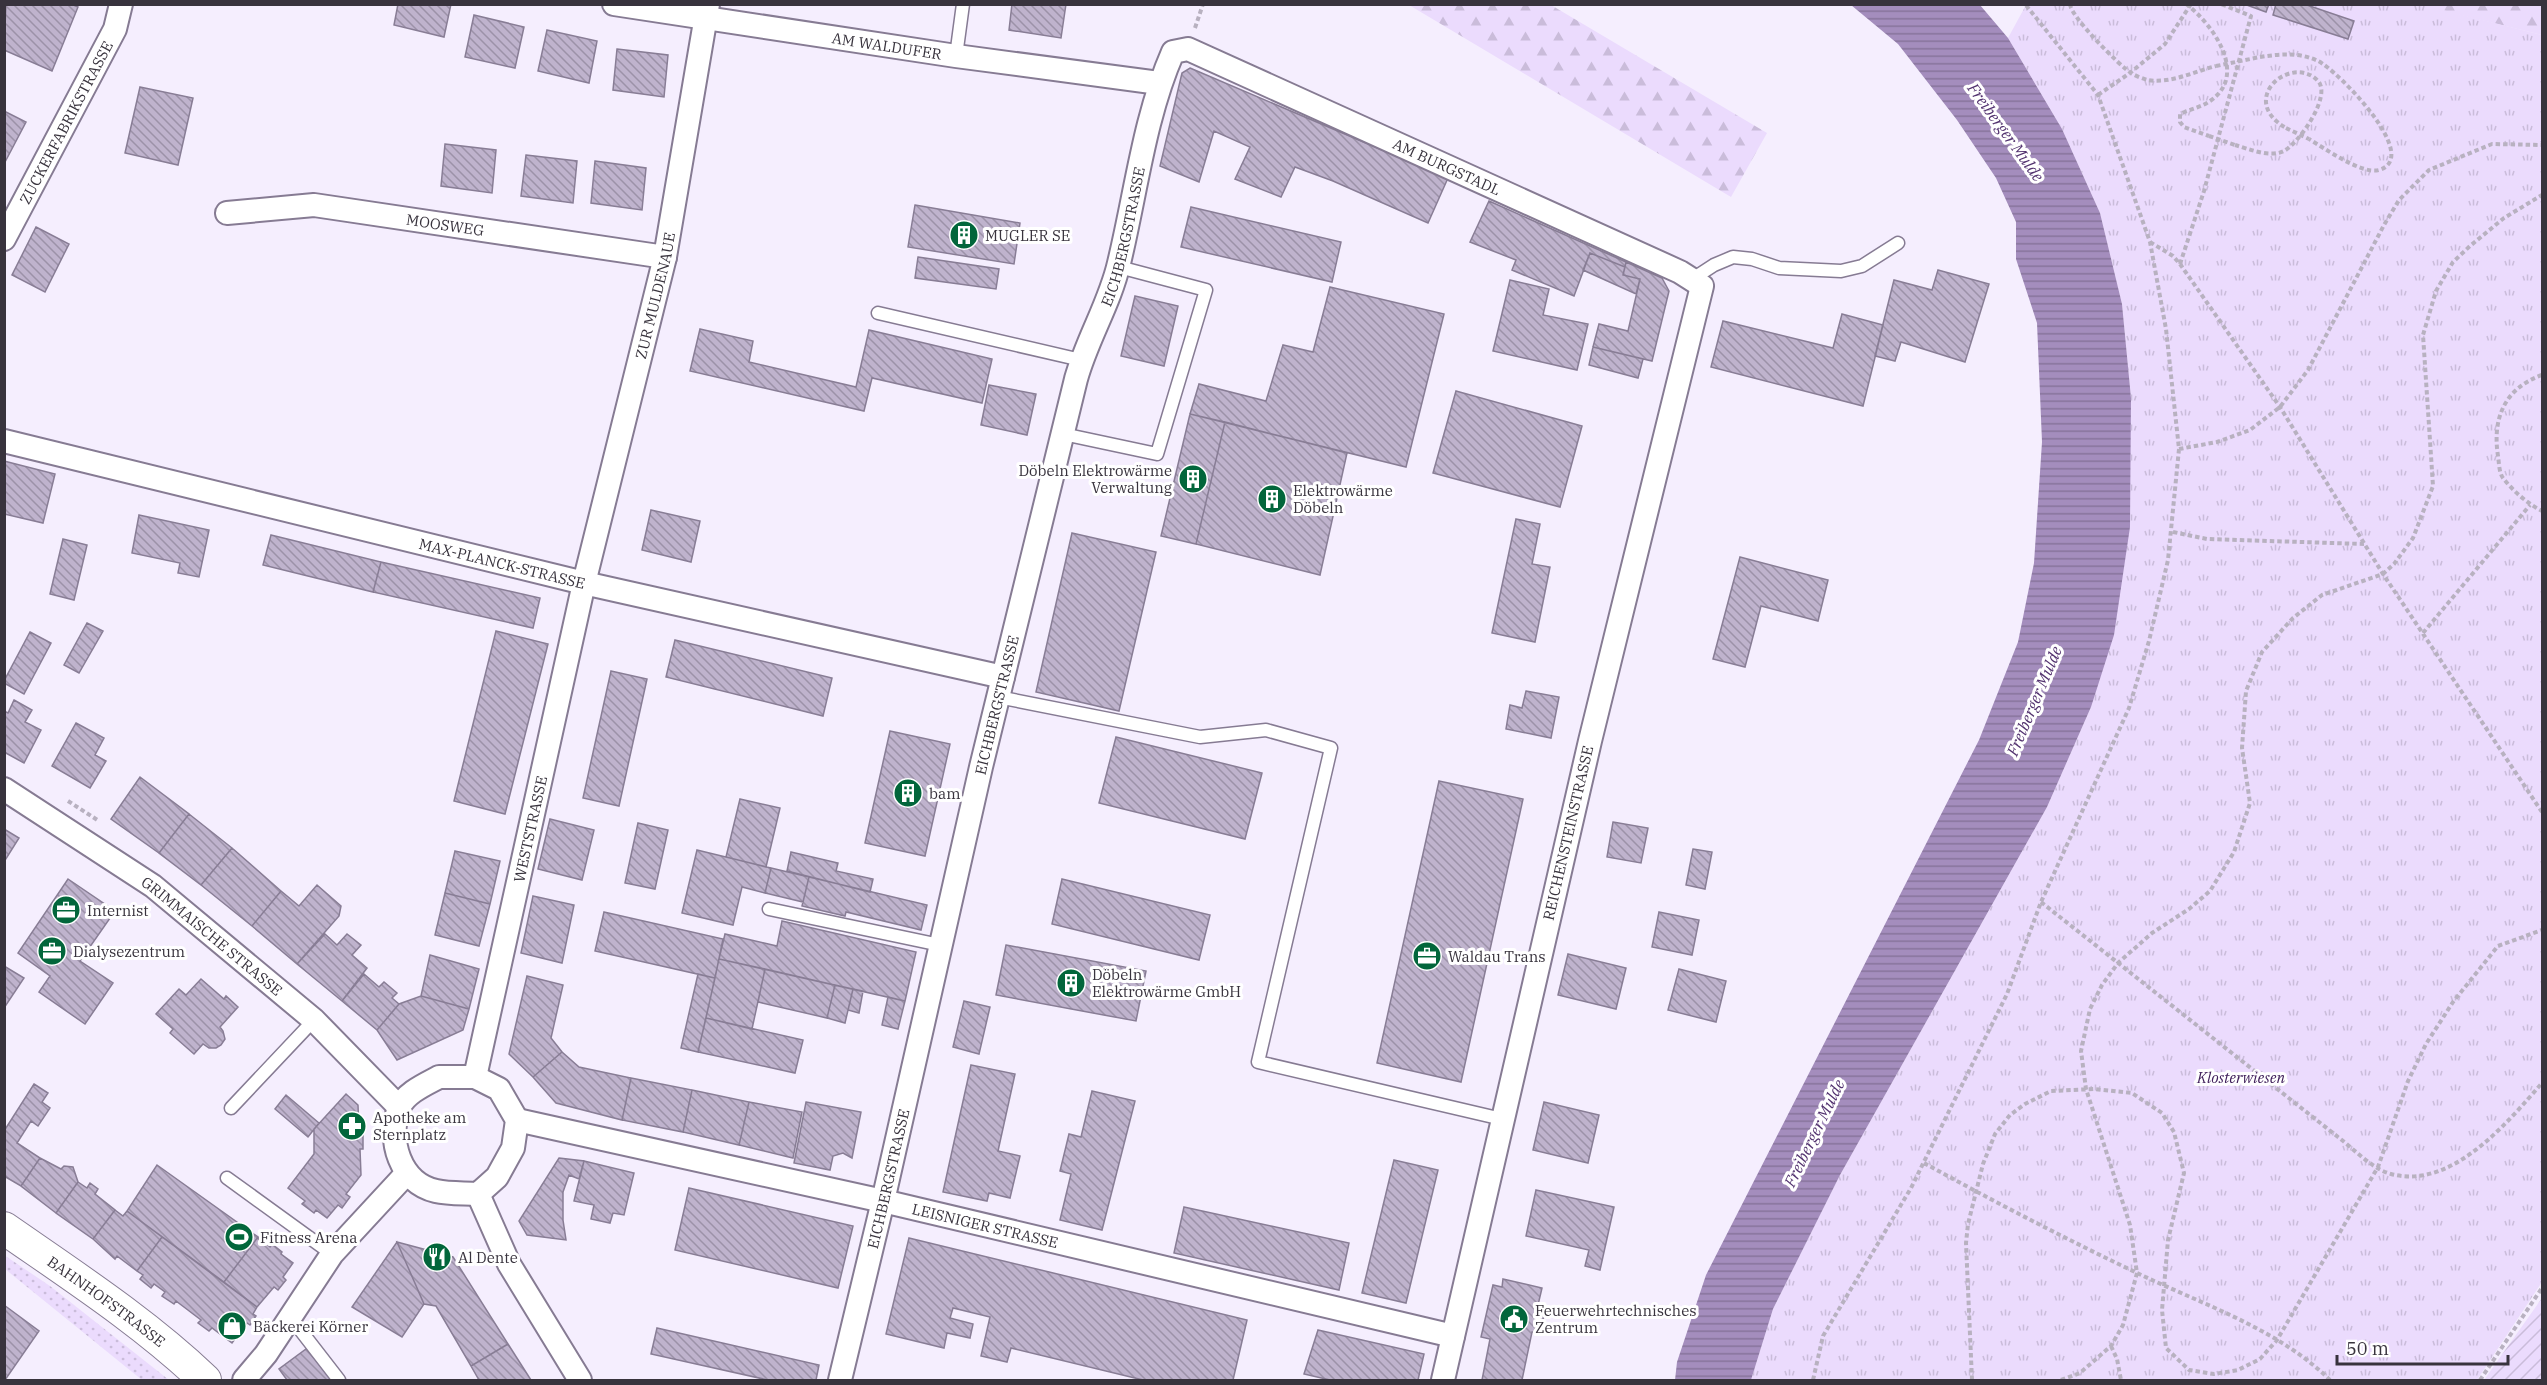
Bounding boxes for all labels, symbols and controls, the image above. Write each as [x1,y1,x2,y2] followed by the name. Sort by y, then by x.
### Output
[831,28,943,63] street label: AM WALDUFER
[15,38,117,207] street label: ZUCKERFABRIKSTRASSE
[1963,78,2048,185] water label: Freiberger Mulde
[1390,134,1504,199] street label: AM BURGSTADL
[1096,165,1148,309] street label: EICHBERGSTRASSE
[405,209,486,240] street label: MOOSWEG
[948,219,980,251] building icon: MUGLER SE
[985,226,1070,245] place label: MUGLER SE
[631,231,679,361] street label: ZUR MULDENAUE
[1018,461,1172,497] place label: Döbeln Elektrowärme Verwaltung
[1177,463,1209,495] building icon: Döbeln Elektrowärme Verwaltung
[1293,481,1393,517] place label: Elektrowärme Döbeln
[1256,483,1288,515] building icon: Elektrowärme Döbeln
[417,533,587,593] street label: MAX-PLANCK-STRASSE
[970,633,1022,776] street label: EICHBERGSTRASSE
[2002,643,2066,760] water label: Freiberger Mulde
[1539,744,1597,922] street label: REICHENSTEINSTRASSE
[509,774,551,884] street label: WESTSTRASSE
[892,777,924,809] building icon: bam
[929,784,961,803] place label: bam
[138,872,287,999] street label: GRIMMAISCHE STRASSE
[50,894,82,926] office icon: Internist
[87,901,149,920] place label: Internist
[36,935,68,967] office icon: Dialysezentrum
[1411,940,1443,972] office icon: Waldau Trans
[73,942,185,961] place label: Dialysezentrum
[1448,947,1546,966] place label: Waldau Trans
[1092,965,1241,1001] place label: Döbeln Elektrowärme GmbH
[1055,967,1087,999] building icon: Döbeln Elektrowärme GmbH
[2196,1068,2285,1087] park label: Klosterwiesen
[1779,1076,1849,1191] water label: Freiberger Mulde
[862,1107,913,1250] street label: EICHBERGSTRASSE
[373,1108,466,1144] place label: Apotheke am Sternplatz
[336,1110,368,1142] pharmacy icon: Apotheke am Sternplatz
[910,1199,1060,1252] street label: LEISNIGER STRASSE
[223,1221,255,1253] sports icon: Fitness Arena
[260,1228,357,1247] place label: Fitness Arena
[421,1241,453,1273] restaurant icon: Al Dente
[458,1248,518,1267] place label: Al Dente
[44,1252,169,1351] street label: BAHNHOFSTRASSE
[1535,1301,1697,1337] place label: Feuerwehrtechnisches Zentrum
[1498,1303,1530,1335] public building icon: Feuerwehrtechnisches Zentrum
[216,1310,248,1342] shop icon: Bäckerei Körner
[253,1317,368,1336] place label: Bäckerei Körner
[2337,1328,2508,1366] scale bar
[2346,1337,2389,1360] text: 50 m

